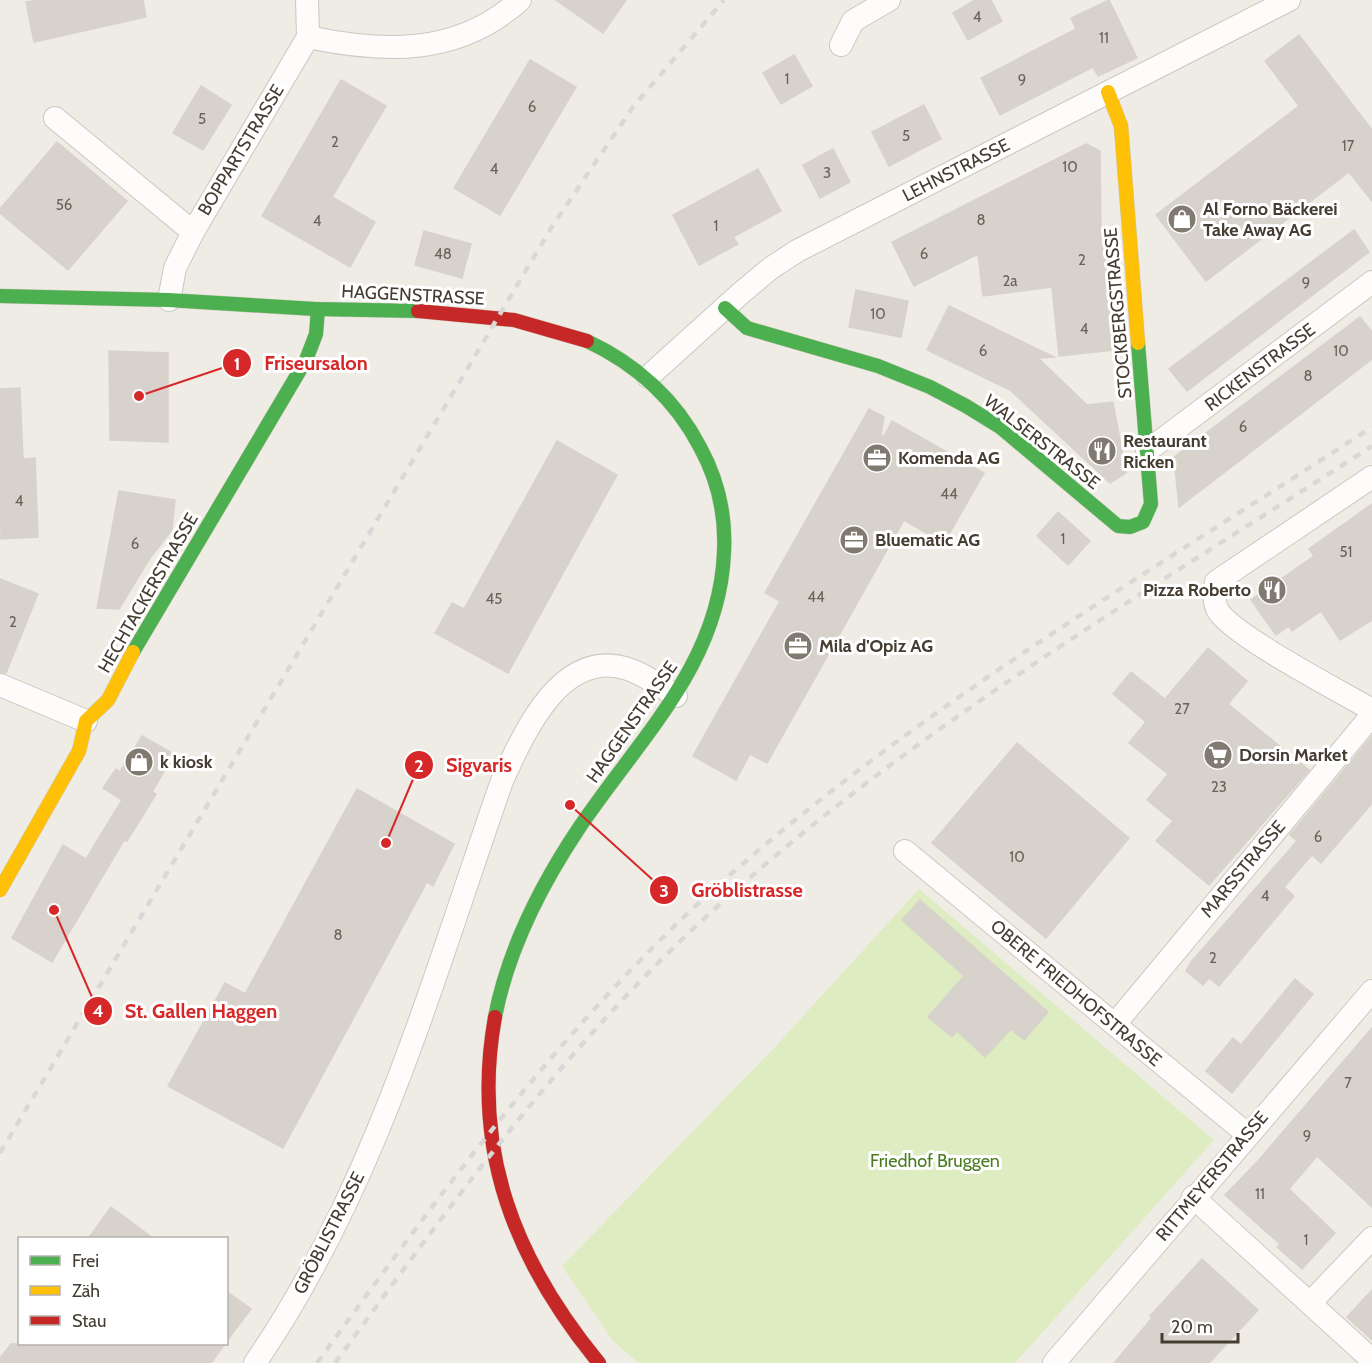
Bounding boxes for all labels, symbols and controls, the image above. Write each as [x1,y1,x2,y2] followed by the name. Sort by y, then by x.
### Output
[973,8,982,26] house number: 4
[1099,29,1109,47] house number: 11
[785,70,789,88] house number: 1
[1018,71,1026,89] house number: 9
[193,81,289,219] street label: BOPPARTSTRASSE
[528,98,536,116] house number: 6
[198,110,206,128] house number: 5
[902,127,910,145] house number: 5
[331,133,339,151] house number: 2
[899,134,1013,206] street label: LEHNSTRASSE
[1342,137,1355,155] house number: 17
[1062,158,1078,176] house number: 10
[490,160,499,178] house number: 4
[823,164,831,182] house number: 3
[56,196,72,214] house number: 56
[1203,198,1338,241] place label: Al Forno Bäckerei Take Away AG
[1166,203,1198,235] shop icon: Al Forno Bäckerei Take Away AG
[976,211,986,229] house number: 8
[313,212,322,230] house number: 4
[714,217,718,235] house number: 1
[1100,227,1136,399] street label: STOCKBERGSTRASSE
[434,245,452,263] house number: 48
[920,245,928,263] house number: 6
[1078,251,1086,269] house number: 2
[1002,272,1018,290] house number: 2a
[1302,274,1310,292] house number: 9
[341,280,485,310] street label: HAGGENSTRASSE
[870,305,886,323] house number: 10
[1201,318,1320,416] street label: RICKENSTRASSE
[1080,320,1089,338] house number: 4
[979,342,987,360] house number: 6
[1333,342,1349,360] house number: 10
[222,344,380,382] callout: Friseursalon
[264,351,368,375] text: Friseursalon
[234,353,240,375] text: 1
[1303,367,1313,385] house number: 8
[980,390,1104,494] street label: WALSERSTRASSE
[1239,418,1247,436] house number: 6
[1123,430,1207,473] place label: Restaurant Ricken
[1086,435,1118,467] restaurant icon: Restaurant Ricken
[861,442,893,474] office icon: Komenda AG
[898,447,1000,469] place label: Komenda AG
[940,485,958,503] house number: 44
[15,492,24,510] house number: 4
[93,509,203,677] street label: HECHTACKERSTRASSE
[838,524,870,556] office icon: Bluematic AG
[875,529,980,551] place label: Bluematic AG
[1061,530,1065,548] house number: 1
[131,535,139,553] house number: 6
[1339,543,1353,561] house number: 51
[1256,574,1288,606] restaurant icon: Pizza Roberto
[1143,579,1251,601] place label: Pizza Roberto
[807,588,825,606] house number: 44
[486,590,502,608] house number: 45
[9,613,17,631] house number: 2
[782,630,814,662] office icon: Mila d'Opiz AG
[819,635,933,657] place label: Mila d'Opiz AG
[582,657,682,787] street label: HAGGENSTRASSE
[1174,700,1190,718] house number: 27
[1202,739,1234,771] supermarket icon: Dorsin Market
[1239,744,1348,766] place label: Dorsin Market
[123,746,155,778] shop icon: k kiosk
[404,746,524,784] callout: Sigvaris
[160,751,213,773] place label: k kiosk
[446,753,512,777] text: Sigvaris
[414,755,424,777] text: 2
[1211,778,1227,796] house number: 23
[1196,816,1290,922] street label: MARSSTRASSE
[1314,828,1322,846] house number: 6
[1009,848,1025,866] house number: 10
[649,871,814,909] callout: Gröblistrasse
[691,878,803,902] text: Gröblistrasse
[659,880,669,902] text: 3
[1261,887,1270,905] house number: 4
[986,915,1166,1071] street label: OBERE FRIEDHOFSTRASSE
[333,926,343,944] house number: 8
[1209,949,1217,967] house number: 2
[83,992,290,1030] callout: St. Gallen Haggen
[125,999,277,1023] text: St. Gallen Haggen
[92,1000,104,1022] text: 4
[1344,1074,1352,1092] house number: 7
[1151,1107,1273,1245] street label: RITTMEYERSTRASSE
[1303,1127,1311,1145] house number: 9
[870,1150,1000,1172] park label: Friedhof Bruggen
[289,1168,369,1298] street label: GRÖBLISTRASSE
[1255,1185,1265,1203] house number: 11
[1304,1231,1308,1249] house number: 1
[18,1237,228,1345] legend
[72,1250,99,1272] text: Frei
[72,1280,100,1302] text: Zäh
[1162,1306,1238,1344] scale bar
[72,1310,106,1332] text: Stau
[1171,1316,1213,1338] text: 20 m

